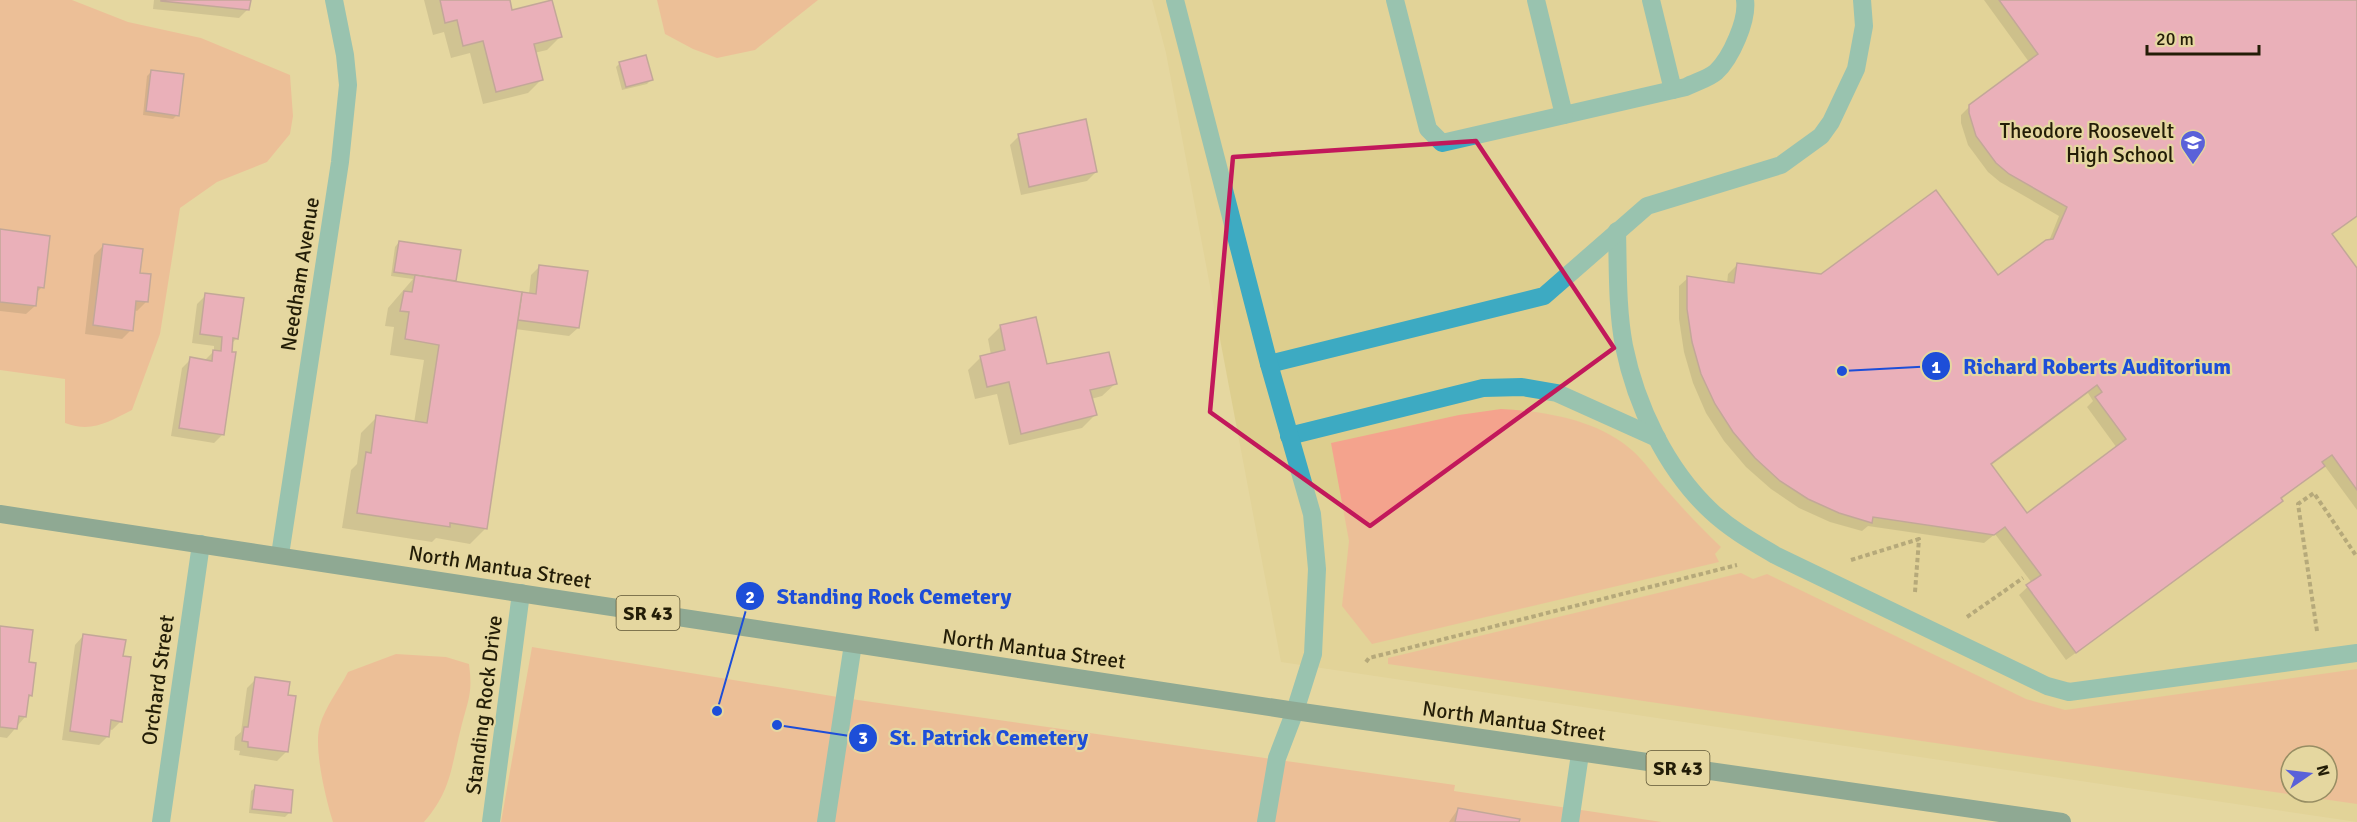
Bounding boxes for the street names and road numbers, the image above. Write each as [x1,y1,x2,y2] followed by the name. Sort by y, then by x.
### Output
[275,195,325,353] street label: Needham Avenue
[407,540,593,594] street label: North Mantua Street
[616,596,680,630] road number: SR 43
[136,613,180,747] street label: Orchard Street
[460,614,508,796] street label: Standing Rock Drive
[941,623,1127,675] street label: North Mantua Street
[1421,695,1607,747] street label: North Mantua Street
[1646,751,1710,785] road number: SR 43

